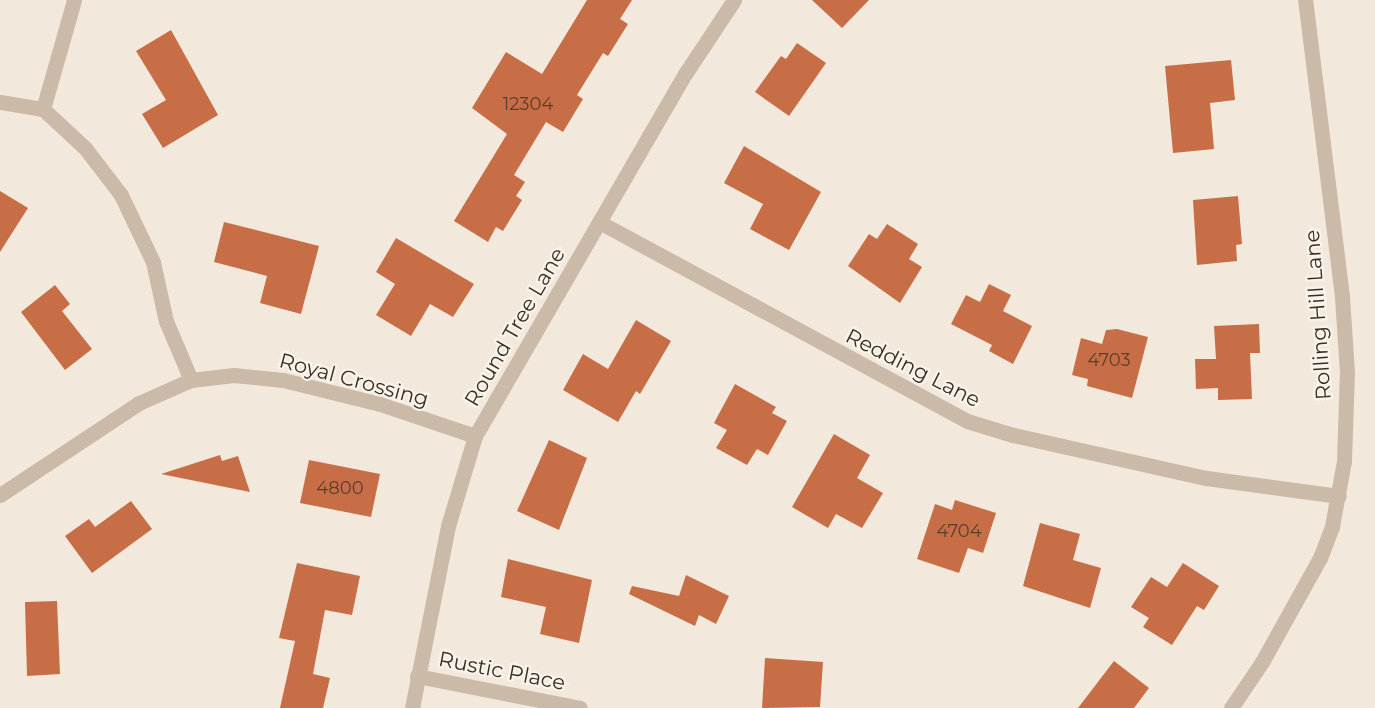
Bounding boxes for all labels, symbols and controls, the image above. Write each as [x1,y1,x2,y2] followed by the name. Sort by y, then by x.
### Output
[503,93,553,115] house number: 12304
[1299,229,1337,401] street label: Rolling Hill Lane
[459,243,571,411] street label: Round Tree Lane
[841,323,985,413] street label: Redding Lane
[277,348,431,412] street label: Royal Crossing
[1087,349,1131,371] house number: 4703
[316,477,364,499] house number: 4800
[936,520,982,542] house number: 4704
[437,646,567,696] street label: Rustic Place

